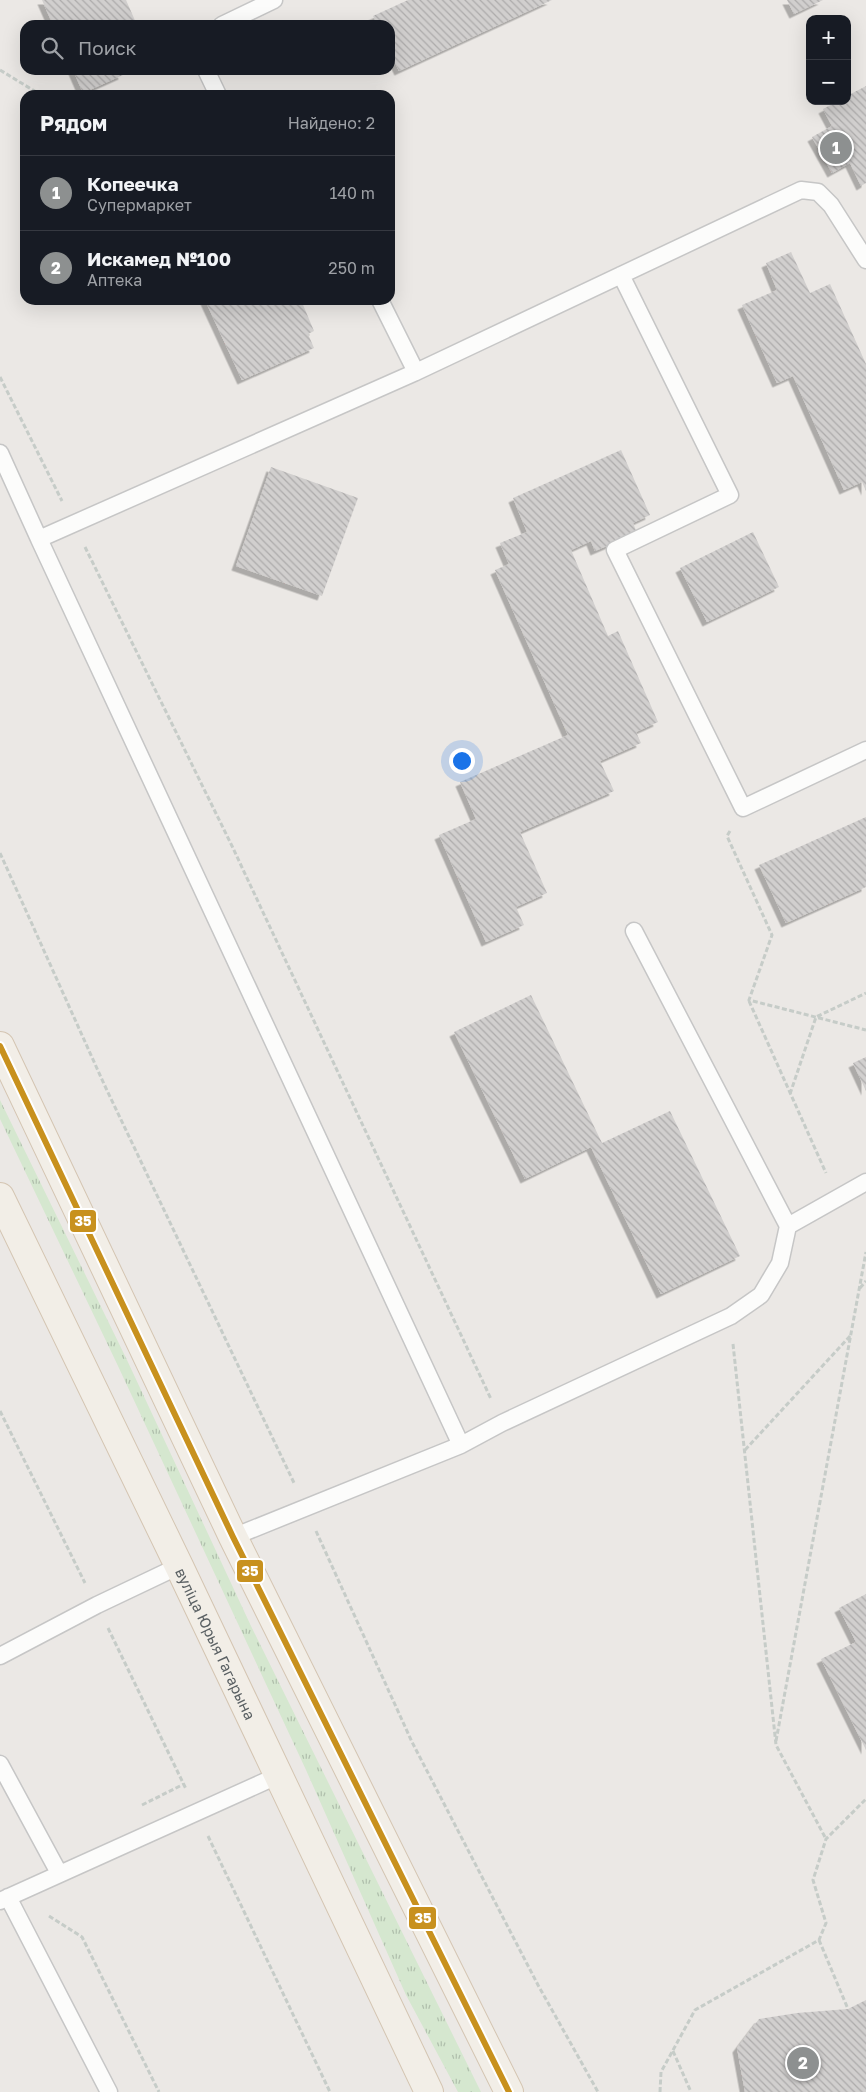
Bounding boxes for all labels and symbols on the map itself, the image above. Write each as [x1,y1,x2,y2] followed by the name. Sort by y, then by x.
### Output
[820,129,852,167] pin: 1
[449,748,475,774] your location
[69,1209,97,1233] line badge: 35
[74,1212,92,1229] text: 35
[236,1559,264,1583] line badge: 35
[241,1562,259,1579] text: 35
[172,1565,260,1722] street label: вуліца Юрыя Гагарына
[408,1906,437,1930] line badge: 35
[414,1909,432,1926] text: 35
[787,2044,819,2082] pin: 2

